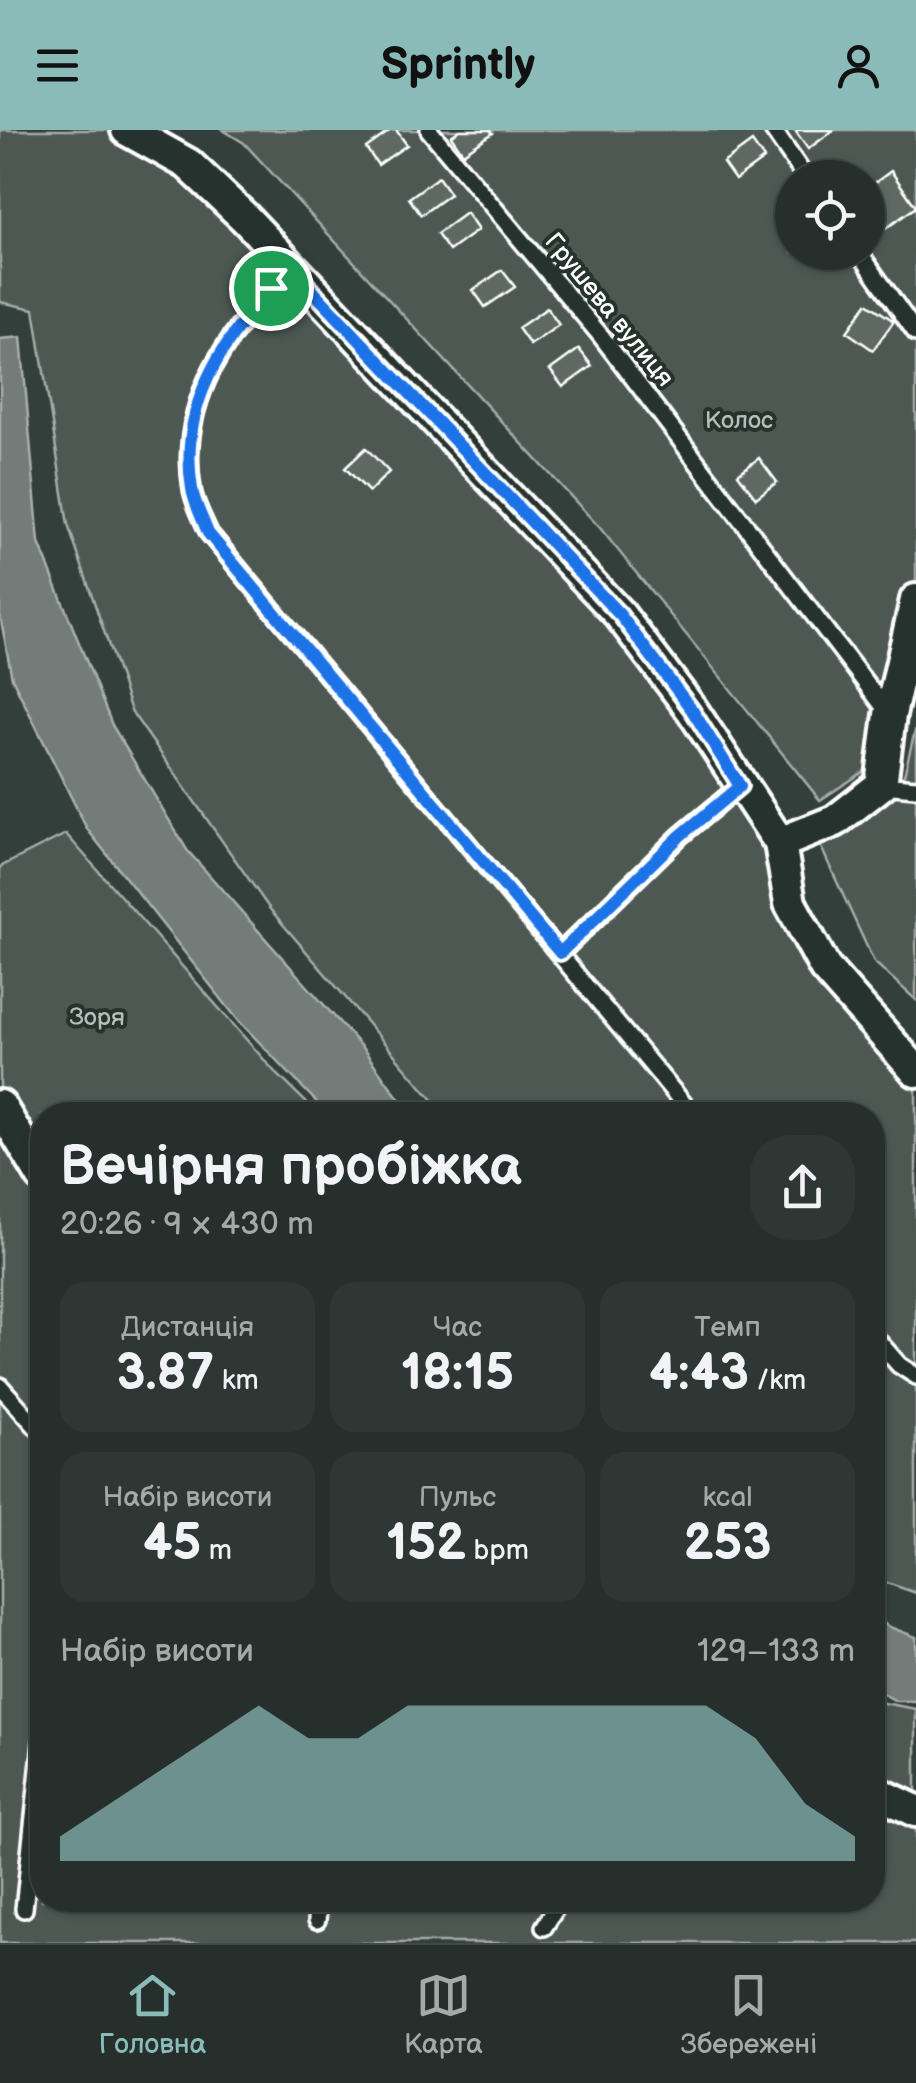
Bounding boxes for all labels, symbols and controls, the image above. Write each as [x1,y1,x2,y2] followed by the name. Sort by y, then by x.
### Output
[30,38,85,93] icon: menu
[381,38,535,93] text: Sprintly
[831,38,886,93] icon: person
[775,160,885,270] map controls
[775,160,885,270] button: locate
[538,227,680,393] street label: Грушева вулиця
[229,246,314,331] pin
[244,261,299,316] icon: arrive
[705,405,773,436] park label: Колос
[69,1002,125,1033] park label: Зоря
[60,1134,521,1201] text: Вечірня пробіжка
[750,1135,855,1240] button: share
[60,1205,314,1244] text: 20:26 · 9 × 430 m
[121,1311,254,1344] text: Дистанція
[433,1311,482,1344] text: Час
[694,1311,761,1344] text: Темп
[116,1344,214,1404] text: 3.87
[401,1344,514,1404] text: 18:15
[649,1344,749,1404] text: 4:43
[214,1364,259,1397] text: km
[749,1364,806,1397] text: /km
[103,1481,272,1514] text: Набір висоти
[419,1481,496,1514] text: Пульс
[702,1481,753,1514] text: kcal
[143,1514,201,1574] text: 45
[386,1514,466,1574] text: 152
[684,1514,772,1574] text: 253
[201,1534,232,1567] text: m
[466,1534,529,1567] text: bpm
[60,1632,254,1671] text: Набір висоти
[697,1632,855,1671] text: 129–133 m
[99,1968,206,2061] tab: Головна
[404,1968,483,2061] tab: Карта
[681,1968,817,2061] tab: Збережені

